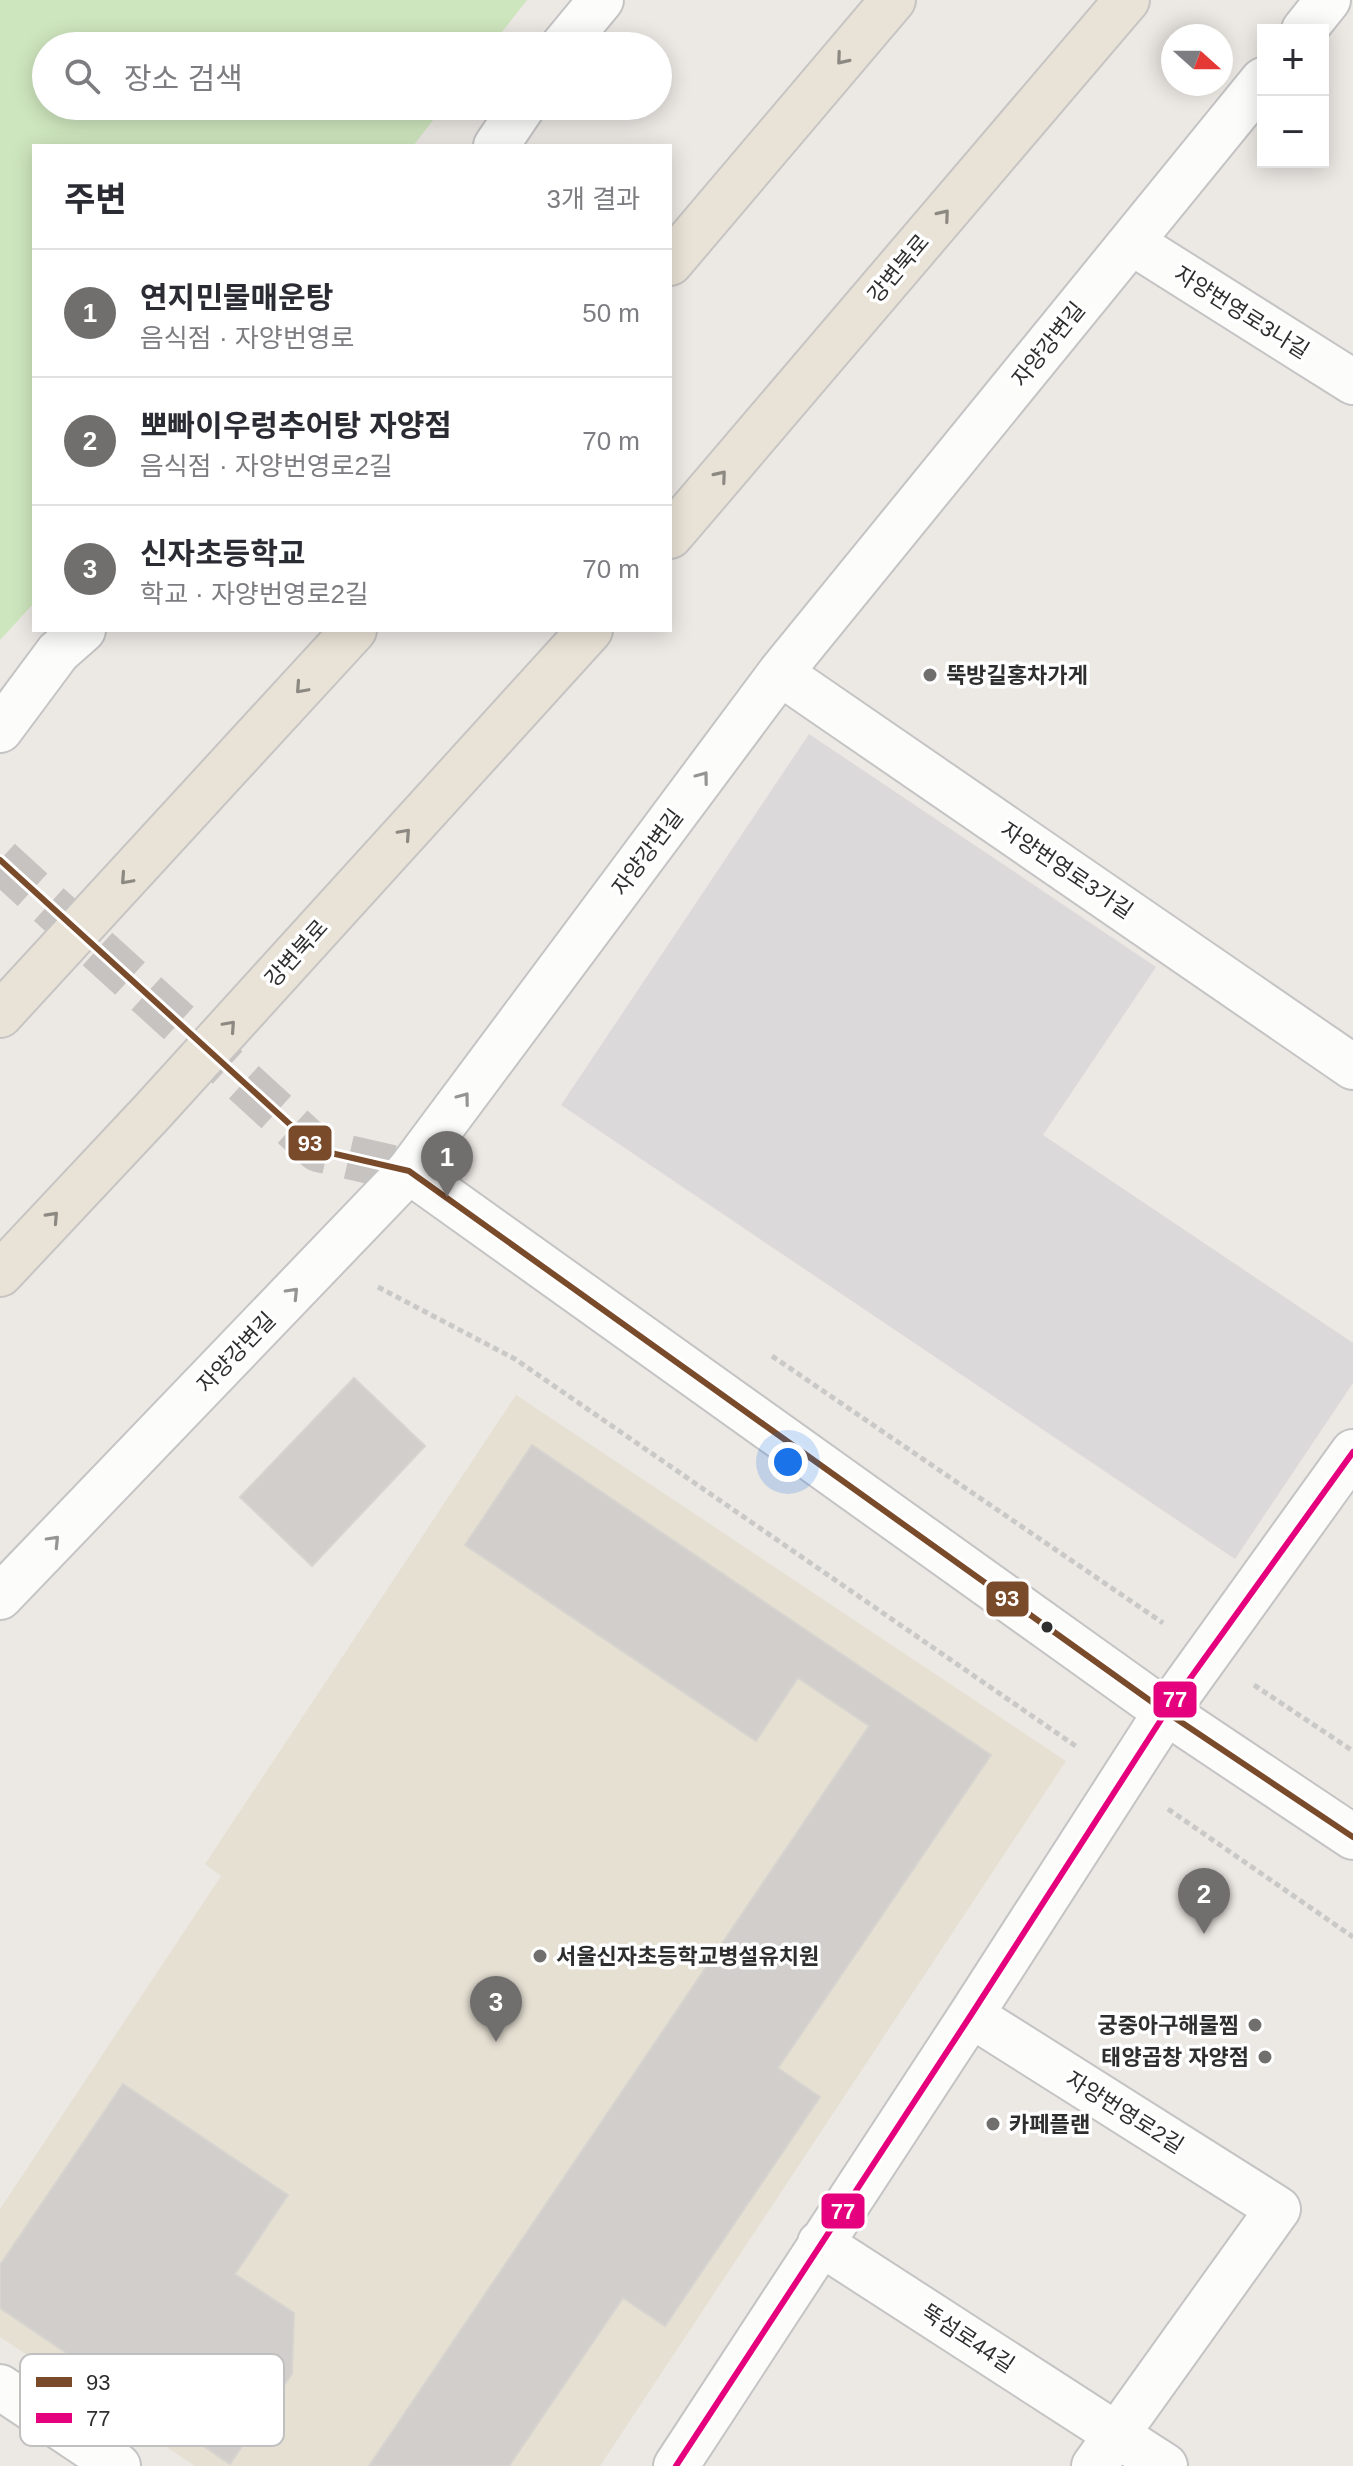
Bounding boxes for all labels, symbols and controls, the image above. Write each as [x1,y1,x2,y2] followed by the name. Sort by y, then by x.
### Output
[1161,24,1233,96] north arrow
[1257,24,1329,168] map controls
[1257,24,1329,96] button: +
[32,32,672,120] search box
[837,50,852,65] one-way arrow
[60,54,104,98] icon: search
[124,62,243,95] text: 장소 검색
[1257,96,1329,168] button: −
[64,180,127,218] text: 주변
[547,184,640,214] text: 3개 결과
[934,209,949,224] one-way arrow
[863,229,934,307] street label: 강변북로
[1170,261,1314,364] street label: 자양번영로3나길
[140,281,333,314] text: 연지민물매운탕
[1007,297,1090,392] street label: 자양강변길
[83,298,97,328] text: 1
[582,298,640,328] text: 50 m
[140,323,354,353] text: 음식점 · 자양번영로
[140,409,452,442] text: 뽀빠이우렁추어탕 자양점
[83,426,97,456] text: 2
[582,426,640,456] text: 70 m
[140,451,393,481] text: 음식점 · 자양번영로2길
[711,471,726,486] one-way arrow
[140,537,306,570] text: 신자초등학교
[83,554,97,584] text: 3
[582,554,640,584] text: 70 m
[140,579,369,609] text: 학교 · 자양번영로2길
[946,663,1088,688] place label: 뚝방길홍차가게
[921,666,939,684] marker: 뚝방길홍차가게
[297,678,311,693] one-way arrow
[693,771,708,786] one-way arrow
[607,804,688,900] street label: 자양강변길
[996,817,1138,924] street label: 자양번영로3가길
[395,828,409,843] one-way arrow
[121,870,135,885] one-way arrow
[260,915,333,992] street label: 강변북로
[221,1021,236,1035] one-way arrow
[455,1092,469,1107] one-way arrow
[287,1124,333,1162] line badge: 93
[298,1131,322,1156] text: 93
[421,1131,473,1197] pin: 1
[44,1212,59,1226] one-way arrow
[283,1288,298,1302] one-way arrow
[192,1307,281,1397] street label: 자양강변길
[768,1442,808,1482] your location
[45,1535,59,1550] one-way arrow
[985,1580,1030,1618] line badge: 93
[995,1586,1019,1611] text: 93
[1039,1619,1055,1635] unlabelled marker
[1152,1680,1198,1719] line badge: 77
[1163,1687,1187,1712] text: 77
[1178,1868,1230,1934] pin: 2
[556,1944,819,1969] place label: 서울신자초등학교병설유치원
[531,1947,549,1965] marker: 서울신자초등학교병설유치원
[470,1976,522,2042] pin: 3
[1097,2013,1239,2038] place label: 궁중아구해물찜
[1246,2016,1264,2034] marker: 궁중아구해물찜
[1101,2045,1249,2070] place label: 태양곱창 자양점
[1256,2048,1274,2066] marker: 태양곱창 자양점
[1061,2066,1188,2158] street label: 자양번영로2길
[1009,2112,1090,2137] place label: 카페플랜
[984,2115,1002,2133] marker: 카페플랜
[820,2192,866,2230] line badge: 77
[831,2199,855,2224] text: 77
[917,2299,1019,2378] street label: 뚝섬로44길
[20,2354,284,2446] legend
[86,2370,110,2395] text: 93
[86,2406,110,2431] text: 77

